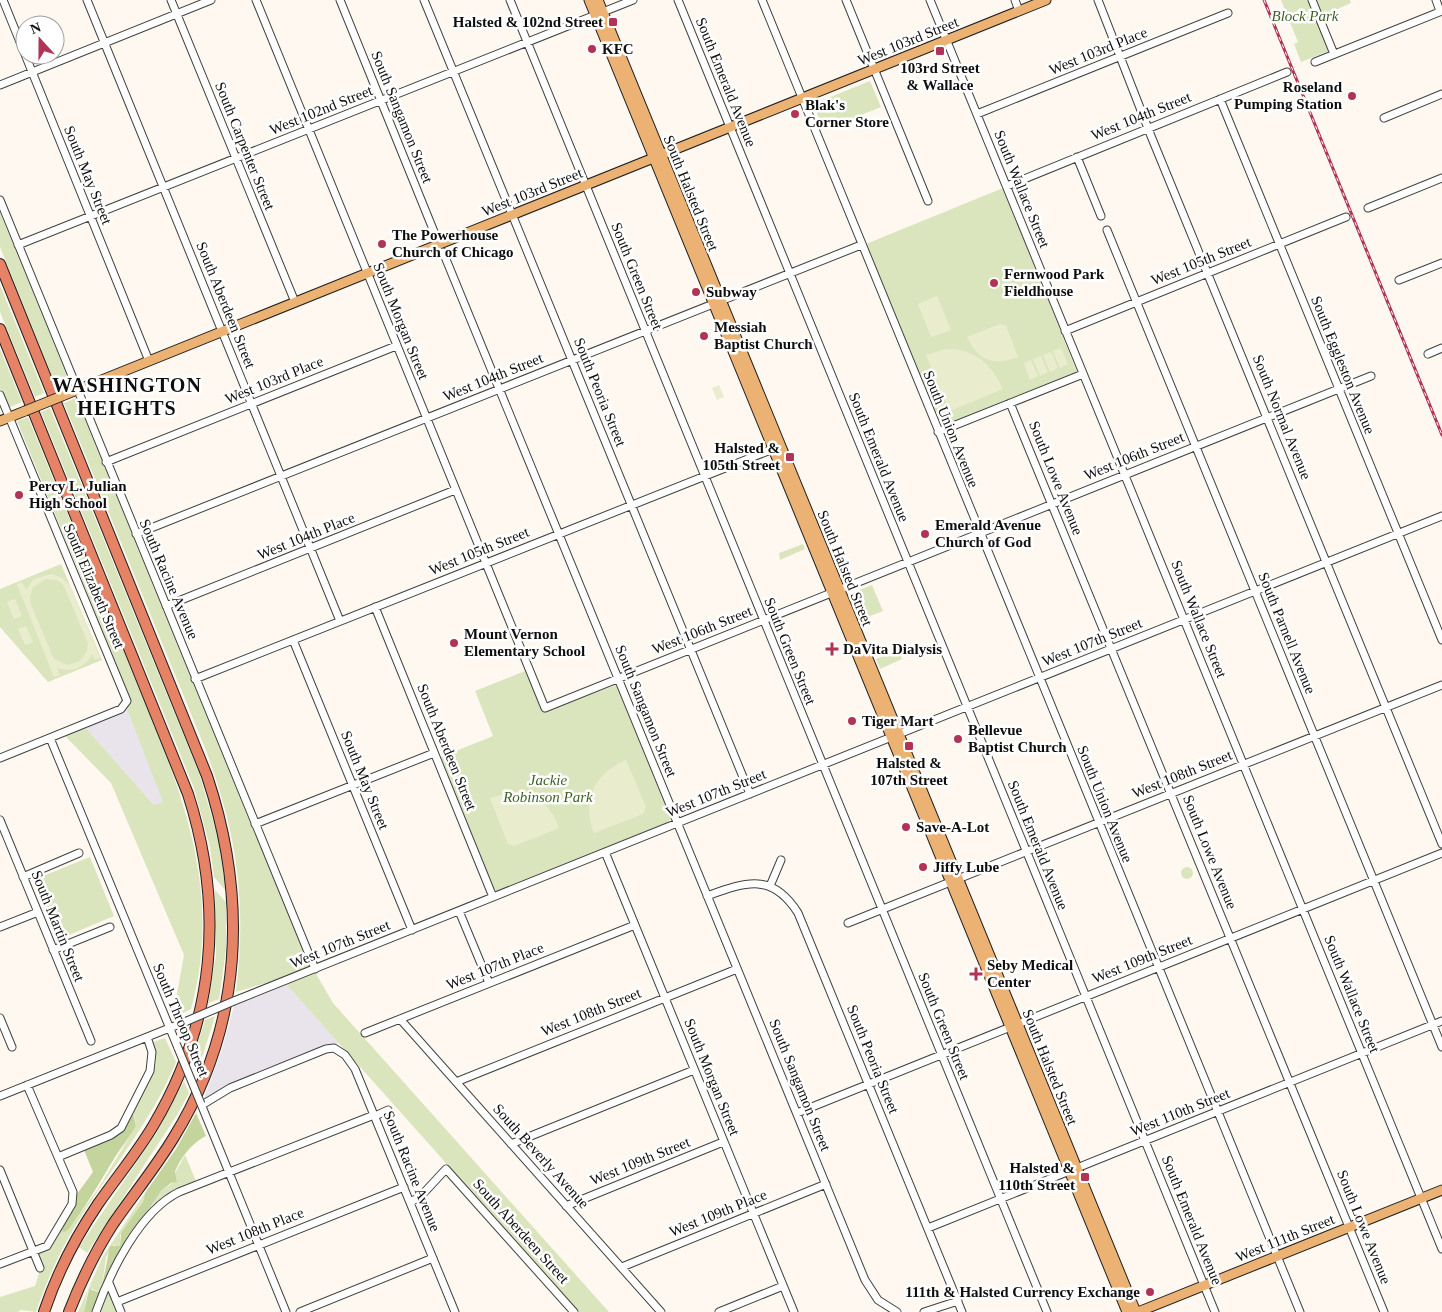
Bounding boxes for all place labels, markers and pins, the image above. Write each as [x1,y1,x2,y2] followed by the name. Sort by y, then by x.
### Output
[453,14,603,30] place label: Halsted & 102nd Street
[607,16,619,28] marker: Halsted & 102nd Street
[602,41,634,57] place label: KFC
[586,43,598,55] marker: KFC
[934,45,946,57] marker: 103rd Street & Wallace
[900,60,980,93] place label: 103rd Street & Wallace
[1234,79,1343,112] place label: Roseland Pumping Station
[1346,90,1358,102] marker: Roseland Pumping Station
[805,97,889,130] place label: Blak's Corner Store
[789,108,801,120] marker: Blak's Corner Store
[392,227,513,260] place label: The Powerhouse Church of Chicago
[376,238,388,250] marker: The Powerhouse Church of Chicago
[1004,266,1105,299] place label: Fernwood Park Fieldhouse
[988,277,1000,289] marker: Fernwood Park Fieldhouse
[706,284,757,300] place label: Subway
[690,286,702,298] marker: Subway
[714,319,813,352] place label: Messiah Baptist Church
[698,330,710,342] marker: Messiah Baptist Church
[702,440,780,473] place label: Halsted & 105th Street
[784,451,796,463] marker: Halsted & 105th Street
[29,478,127,511] place label: Percy L. Julian High School
[13,489,25,501] marker: Percy L. Julian High School
[935,517,1041,550] place label: Emerald Avenue Church of God
[919,528,931,540] marker: Emerald Avenue Church of God
[464,626,585,659] place label: Mount Vernon Elementary School
[448,637,460,649] marker: Mount Vernon Elementary School
[843,641,942,657] place label: DaVita Dialysis
[825,642,839,656] marker: DaVita Dialysis
[862,713,934,729] place label: Tiger Mart
[846,715,858,727] marker: Tiger Mart
[968,722,1067,755] place label: Bellevue Baptist Church
[952,733,964,745] marker: Bellevue Baptist Church
[903,740,915,752] marker: Halsted & 107th Street
[870,755,948,788] place label: Halsted & 107th Street
[916,819,989,835] place label: Save-A-Lot
[900,821,912,833] marker: Save-A-Lot
[933,859,1000,875] place label: Jiffy Lube
[917,861,929,873] marker: Jiffy Lube
[987,957,1073,990] place label: Seby Medical Center
[969,967,983,981] marker: Seby Medical Center
[998,1160,1075,1193] place label: Halsted & 110th Street
[1079,1171,1091,1183] marker: Halsted & 110th Street
[905,1284,1140,1300] place label: 111th & Halsted Currency Exchange
[1144,1286,1156,1298] marker: 111th & Halsted Currency Exchange

